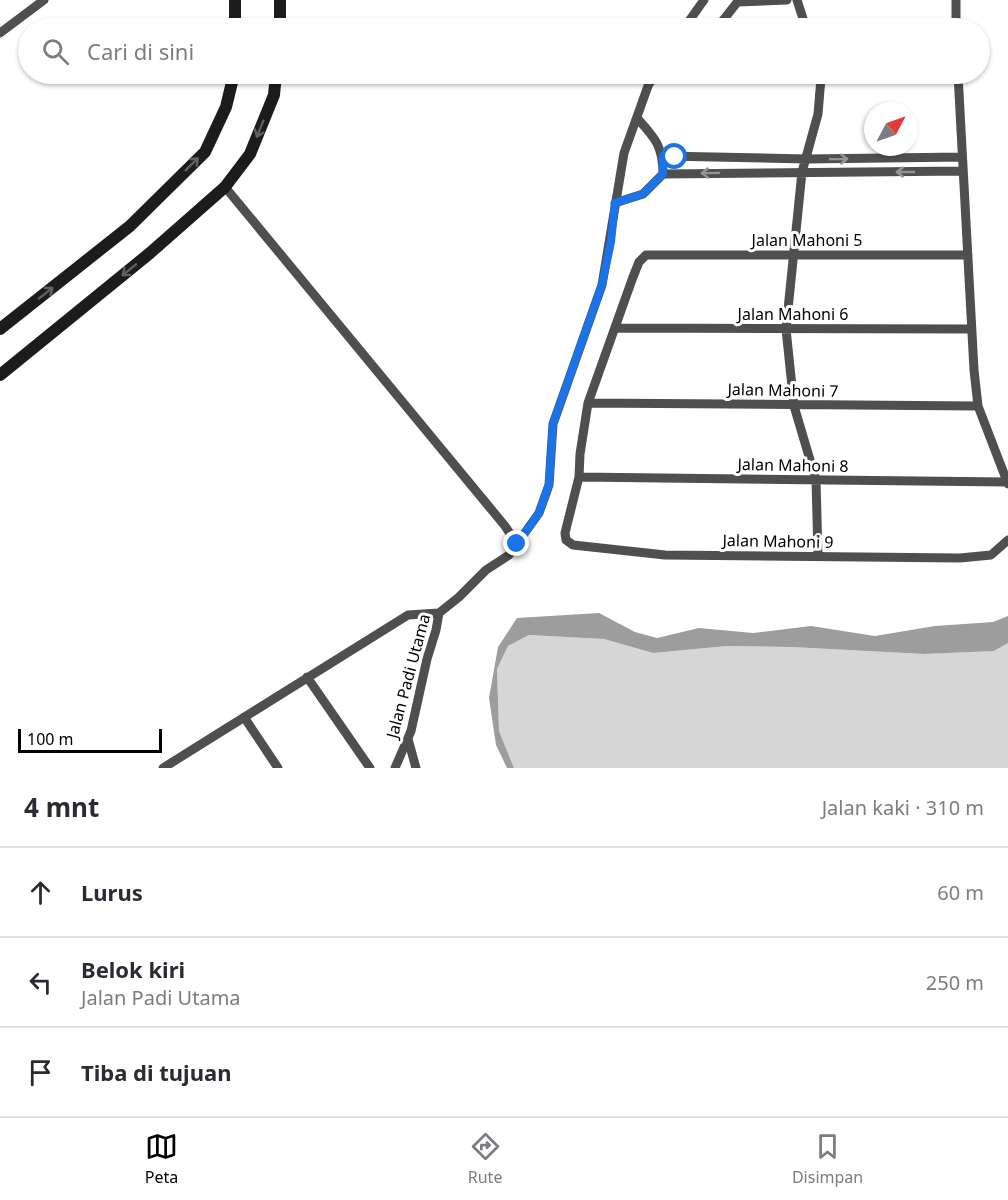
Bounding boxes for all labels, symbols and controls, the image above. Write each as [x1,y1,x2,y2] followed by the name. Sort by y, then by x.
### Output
[18,18,990,84] search box
[39,35,72,68] icon: search
[87,36,194,66] text: Cari di sini
[864,102,918,156] north arrow
[254,119,265,138] one-way arrow
[661,143,687,169] route start
[828,153,848,164] one-way arrow
[185,157,200,172] one-way arrow
[895,166,915,178] one-way arrow
[700,167,720,179] one-way arrow
[750,229,862,251] street label: Jalan Mahoni 5
[122,263,137,277] one-way arrow
[38,286,54,299] one-way arrow
[736,303,848,325] street label: Jalan Mahoni 6
[725,378,839,402] street label: Jalan Mahoni 7
[735,453,849,477] street label: Jalan Mahoni 8
[720,529,834,553] street label: Jalan Mahoni 9
[503,530,529,556] route end
[380,611,435,742] street label: Jalan Padi Utama
[18,726,162,754] scale bar
[27,728,74,750] text: 100 m
[24,789,99,825] text: 4 mnt
[822,794,984,821] text: Jalan kaki · 310 m
[24,876,57,909] icon: ahead
[81,877,143,907] text: Lurus
[937,879,984,906] text: 60 m
[81,954,185,984] text: Belok kiri
[24,966,57,999] icon: left
[926,969,984,996] text: 250 m
[81,984,241,1011] text: Jalan Padi Utama
[24,1056,57,1089] icon: arrive
[81,1057,231,1087] text: Tiba di tujuan
[145,1130,178,1188] tab: Peta
[468,1130,502,1188] tab: Rute
[792,1130,863,1188] tab: Disimpan

